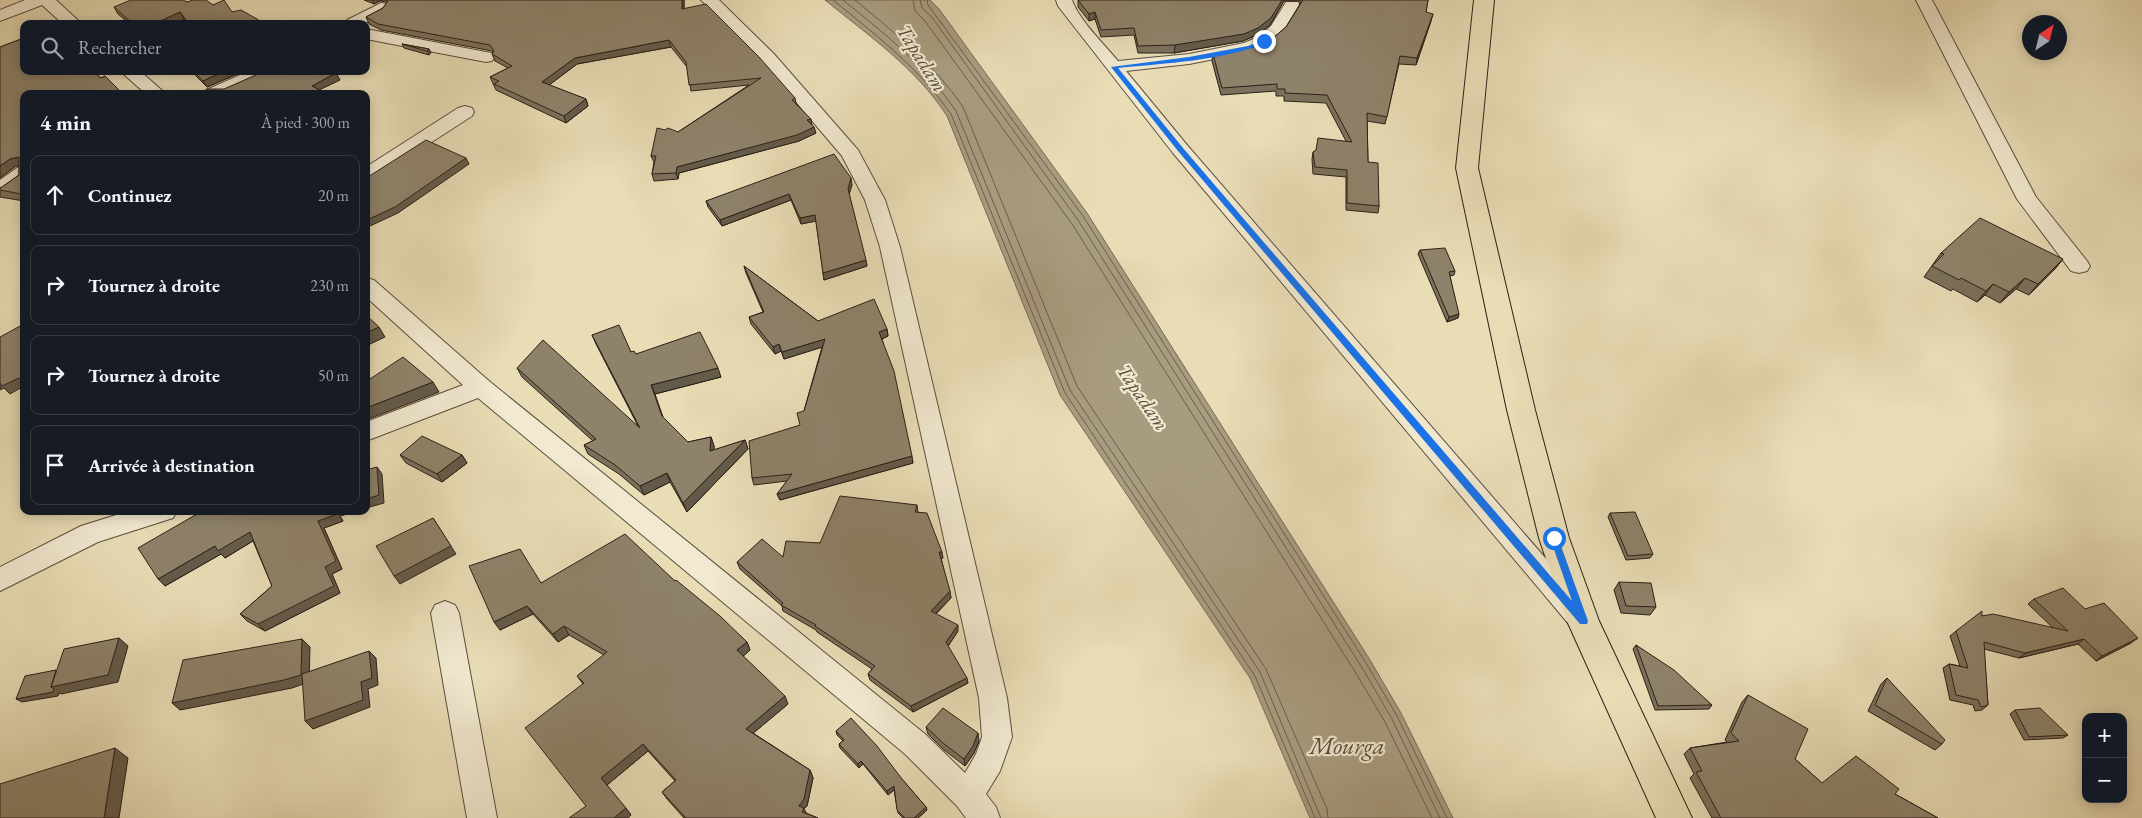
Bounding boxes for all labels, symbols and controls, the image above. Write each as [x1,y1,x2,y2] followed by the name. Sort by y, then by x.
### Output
[2022,15,2067,60] north arrow
[891,19,953,97] water label: Tapadam
[20,20,370,75] search box
[1253,30,1276,53] route end
[38,34,66,62] icon: search
[78,35,161,60] text: Rechercher
[40,109,91,136] text: 4 min
[261,112,350,133] text: À pied · 300 m
[41,181,69,209] icon: ahead
[88,183,172,208] text: Continuez
[318,185,349,206] text: 20 m
[41,271,69,299] icon: right
[88,273,220,298] text: Tournez à droite
[310,275,349,296] text: 230 m
[1111,359,1175,435] water label: Tapadam
[41,361,69,389] icon: right
[88,363,220,388] text: Tournez à droite
[318,365,349,386] text: 50 m
[41,451,69,479] icon: arrive
[88,453,255,478] text: Arrivée à destination
[1543,527,1566,550] route start
[2082,713,2127,803] map controls
[2082,713,2127,758] button: +
[1307,730,1385,761] water label: Mourga
[2082,758,2127,803] button: −

